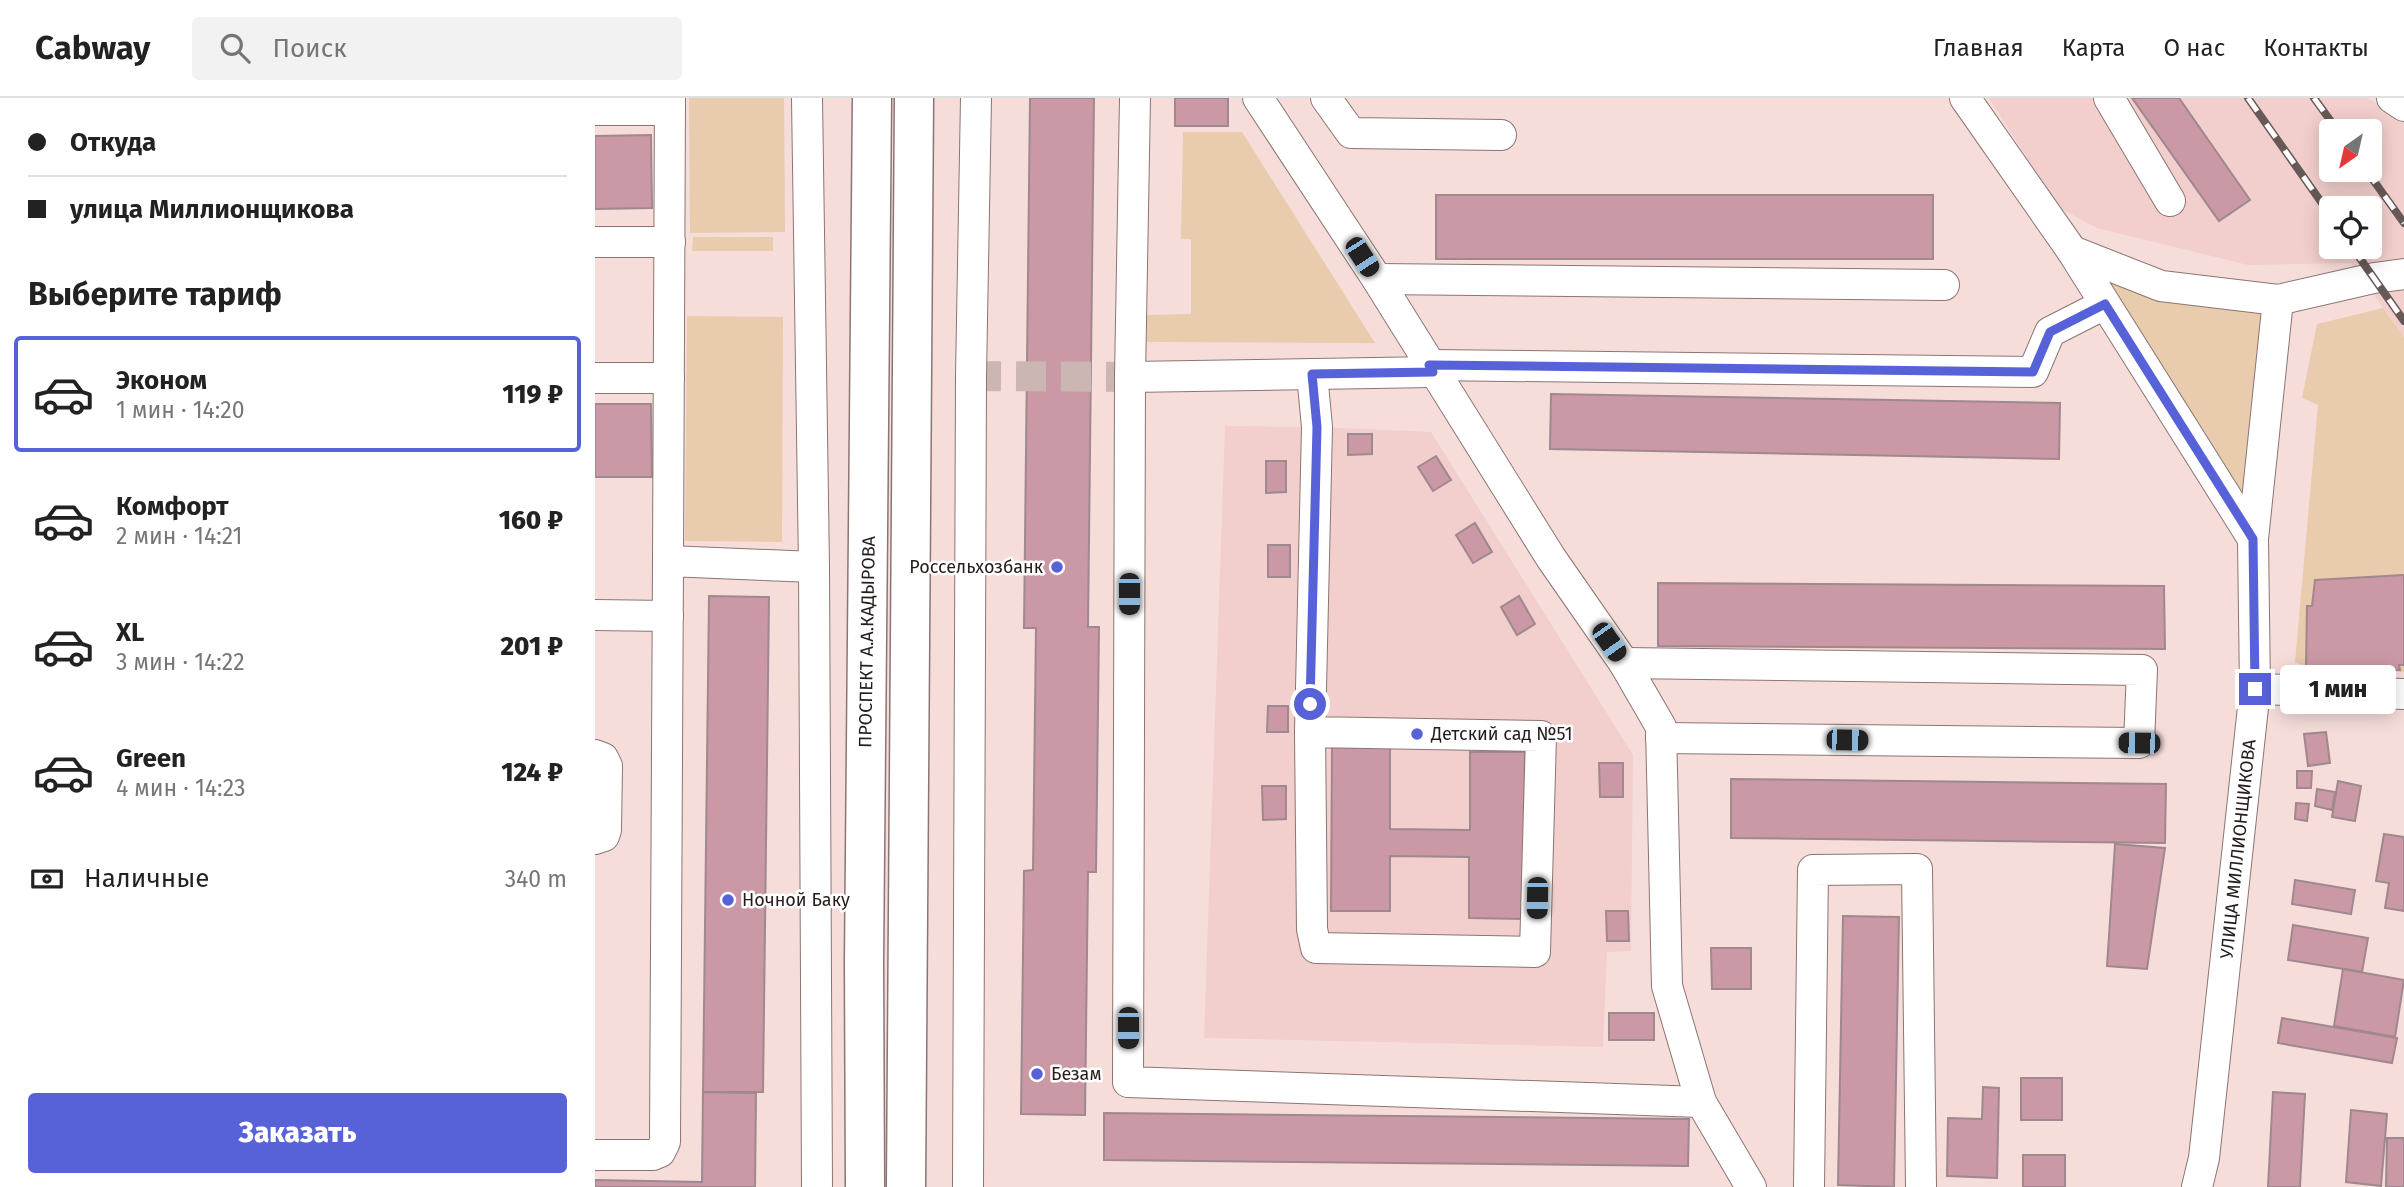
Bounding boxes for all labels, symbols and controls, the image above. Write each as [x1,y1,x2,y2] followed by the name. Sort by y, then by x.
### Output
[192,17,682,80] search box
[35,28,150,68] text: Cabway
[216,29,254,67] icon: search
[272,33,347,64] text: Поиск
[1933,34,2024,62] text: Главная
[2062,34,2125,62] text: Карта
[2163,34,2225,62] text: О нас
[2263,34,2369,62] text: Контакты
[2319,119,2382,182] north arrow
[2319,119,2382,259] map controls
[70,127,156,158] text: Откуда
[70,194,354,225] text: улица Миллионщикова
[2319,196,2382,259] button: locate
[1342,234,1383,280] car
[28,275,282,313] text: Выберите тариф
[32,363,95,426] icon: car
[116,365,207,396] text: Эконом
[502,379,563,410] text: 119 ₽
[116,396,245,424] text: 1 мин · 14:20
[32,489,95,552] icon: car
[116,491,229,522] text: Комфорт
[499,505,563,536] text: 160 ₽
[116,522,243,550] text: 2 мин · 14:21
[854,535,880,748] street label: ПРОСПЕКТ А.А.КАДЫРОВА
[909,556,1044,578] place label: Россельхозбанк
[1049,559,1065,575] marker: Россельхозбанк
[1119,573,1140,615] car
[32,615,95,678] icon: car
[116,617,144,648] text: XL
[1589,619,1630,665] car
[501,631,563,662] text: 201 ₽
[116,648,245,676] text: 3 мин · 14:22
[2279,664,2395,714] callout: 1 мин
[2239,673,2271,705] route end
[2309,675,2367,703] text: 1 мин
[1294,688,1326,720] route start
[1430,723,1572,745] place label: Детский сад №51
[1409,726,1425,742] marker: Детский сад №51
[1826,729,1869,751] car
[2118,732,2161,754] car
[2216,738,2261,960] street label: УЛИЦА МИЛЛИОНЩИКОВА
[32,741,95,804] icon: car
[116,743,186,774] text: Green
[501,757,563,788] text: 124 ₽
[116,774,245,802] text: 4 мин · 14:23
[28,860,66,898] icon: cash
[84,863,209,894] text: Наличные
[505,865,567,893] text: 340 m
[1527,877,1548,919] car
[742,889,850,911] place label: Ночной Баку
[720,892,736,908] marker: Ночной Баку
[1118,1007,1139,1049] car
[1051,1063,1101,1085] place label: Безам
[1029,1066,1045,1082] marker: Безам
[28,1093,567,1173] button: Заказать

